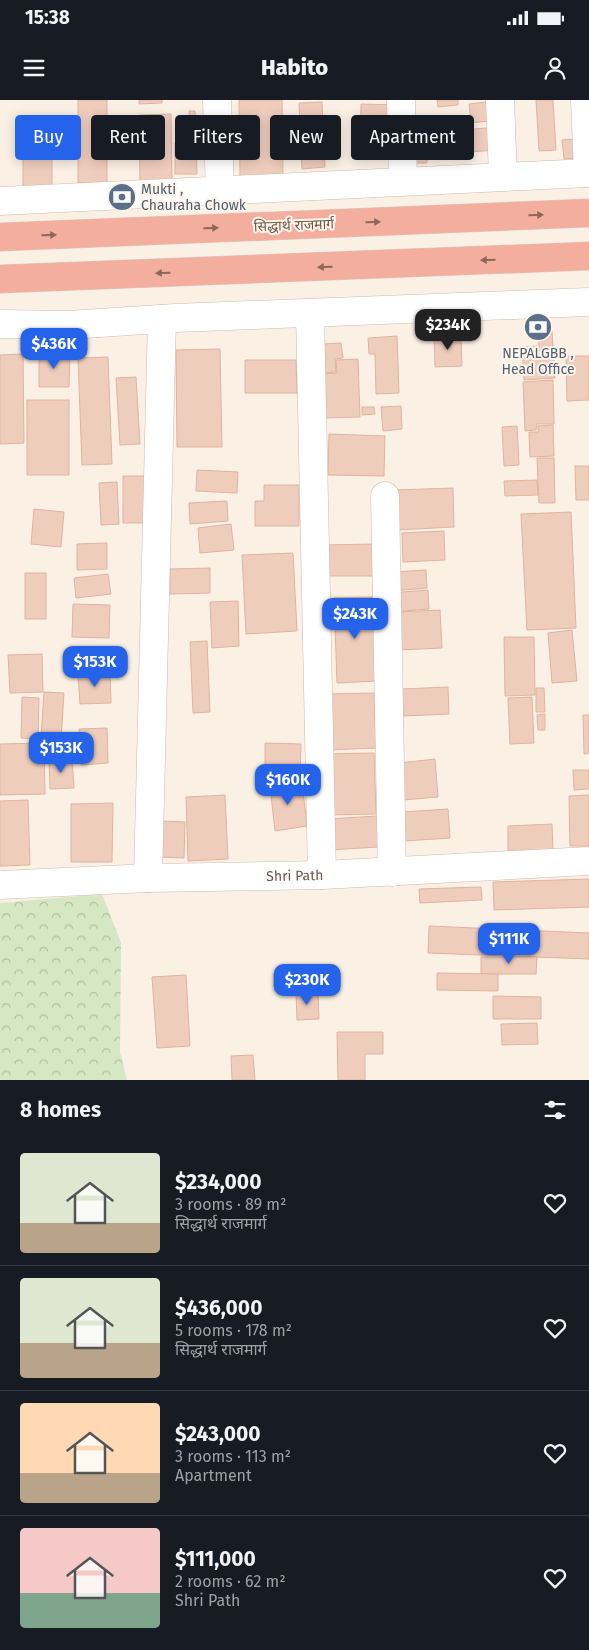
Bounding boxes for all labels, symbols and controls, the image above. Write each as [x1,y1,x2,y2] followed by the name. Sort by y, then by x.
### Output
[25,6,70,29] text: 15:38
[20,54,48,82] icon: menu
[261,54,328,81] text: Habito
[541,54,569,82] icon: person
[15,115,81,160] chip: Buy
[91,115,165,160] chip: Rent
[175,115,260,160] chip: Filters
[270,115,341,160] chip: New
[351,115,474,160] chip: Apartment
[141,181,247,214] place label: Mukti , Chauraha Chowk
[107,182,137,212] bank icon: Mukti , Chauraha Chowk
[528,211,544,219] one-way arrow
[254,216,335,235] street label: सिद्धार्थ राजमार्ग
[366,217,382,225] one-way arrow
[203,224,219,232] one-way arrow
[41,230,57,238] one-way arrow
[480,257,496,265] one-way arrow
[317,263,333,271] one-way arrow
[155,269,171,277] one-way arrow
[413,308,483,351] pin: $234K
[523,312,553,342] bank icon: NEPALGBB , Head Office
[426,315,470,334] text: $234K
[19,328,89,370] pin: $436K
[31,334,77,353] text: $436K
[501,345,575,378] place label: NEPALGBB , Head Office
[320,598,390,640] pin: $243K
[333,604,377,623] text: $243K
[60,646,130,688] pin: $153K
[74,652,116,671] text: $153K
[26,732,96,774] pin: $153K
[40,738,82,757] text: $153K
[253,764,323,806] pin: $160K
[266,770,310,789] text: $160K
[266,867,324,885] street label: Shri Path
[474,922,544,965] pin: $111K
[489,929,529,948] text: $111K
[272,964,342,1006] pin: $230K
[285,970,329,989] text: $230K
[541,1096,569,1124] icon: filters
[20,1097,101,1123] text: 8 homes
[175,1169,261,1195] text: $234,000
[60,1173,120,1233] icon: home
[541,1189,569,1217] icon: heart
[175,1195,286,1214] text: 3 rooms · 89 m²
[175,1214,267,1233] text: सिद्धार्थ राजमार्ग
[175,1295,262,1321] text: $436,000
[60,1298,120,1358] icon: home
[541,1314,569,1342] icon: heart
[175,1321,292,1340] text: 5 rooms · 178 m²
[175,1340,267,1359] text: सिद्धार्थ राजमार्ग
[175,1421,261,1447] text: $243,000
[60,1423,120,1483] icon: home
[541,1439,569,1467] icon: heart
[175,1447,291,1466] text: 3 rooms · 113 m²
[175,1466,252,1485] text: Apartment
[175,1546,256,1572] text: $111,000
[60,1548,120,1608] icon: home
[541,1564,569,1592] icon: heart
[175,1572,286,1591] text: 2 rooms · 62 m²
[175,1591,240,1610] text: Shri Path

